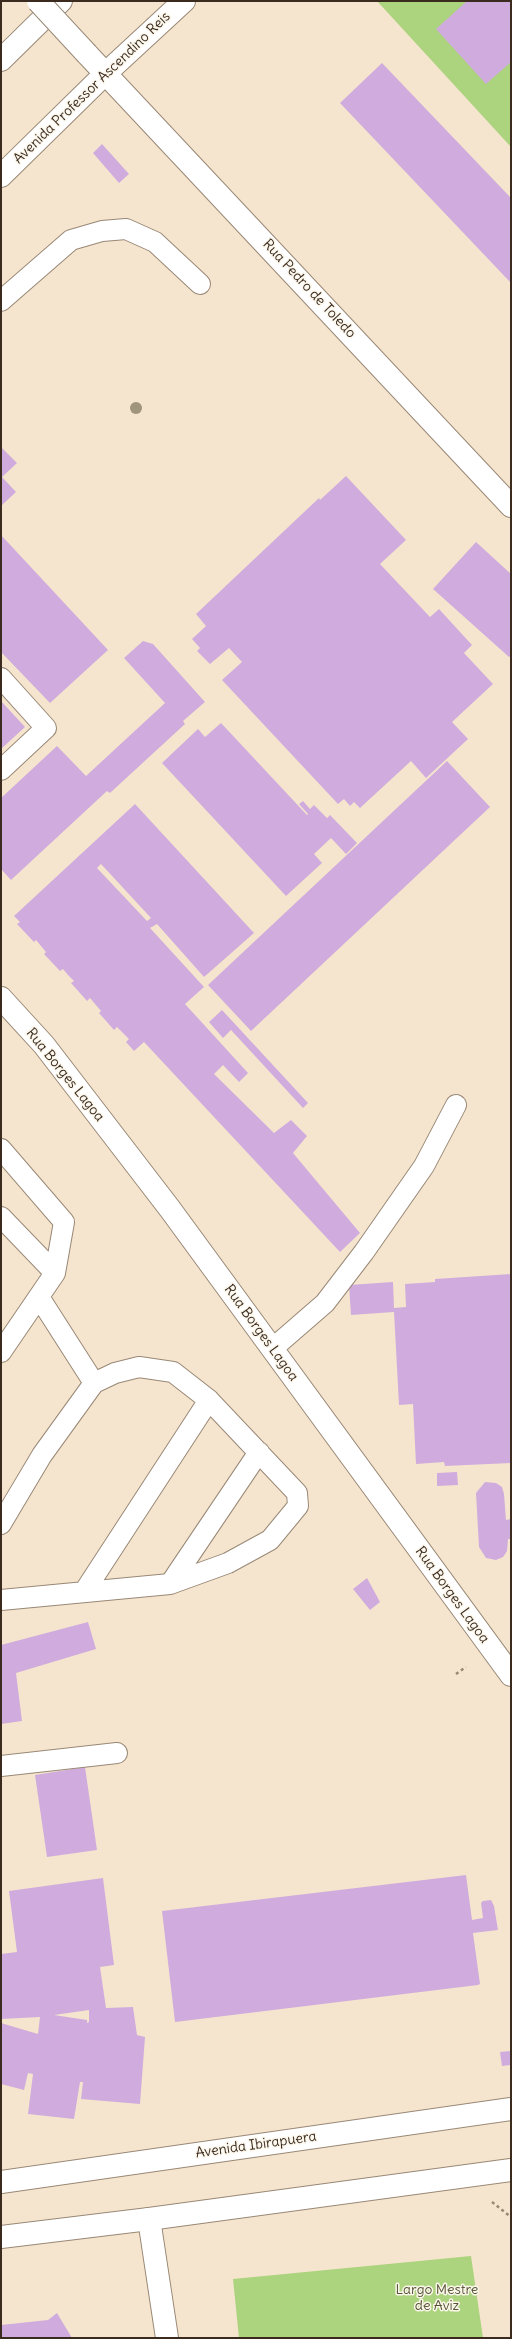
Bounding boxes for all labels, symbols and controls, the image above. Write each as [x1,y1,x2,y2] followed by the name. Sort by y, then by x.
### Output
[10,9,174,167] street label: Avenida Professor Ascendino Reis
[259,236,359,342] street label: Rua Pedro de Toledo
[22,1025,108,1125] street label: Rua Borges Lagoa
[220,1282,302,1384] street label: Rua Borges Lagoa
[411,1544,493,1646] street label: Rua Borges Lagoa
[195,2128,317,2162] street label: Avenida Ibirapuera
[396,2282,478,2314] park label: Largo Mestre de Aviz

